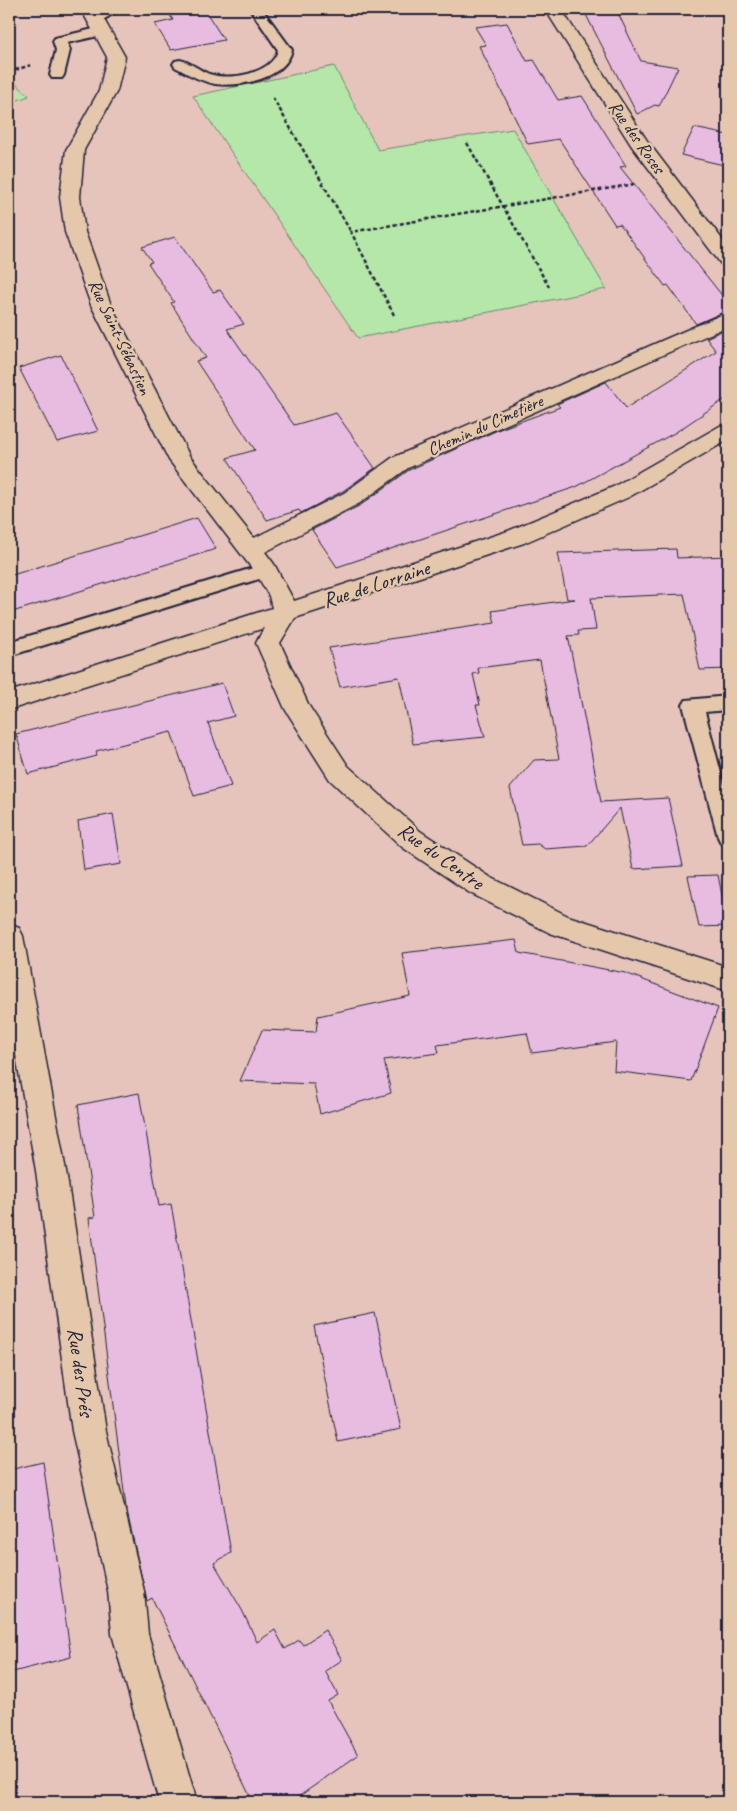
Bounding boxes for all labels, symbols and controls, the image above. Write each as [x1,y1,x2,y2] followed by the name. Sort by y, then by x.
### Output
[604,97,671,179] street label: Rue des Roses
[84,276,157,399] street label: Rue Saint-Sébastien
[424,389,547,460] street label: Chemin du Cimetière
[319,554,435,613] street label: Rue de Lorraine
[393,817,490,896] street label: Rue du Centre
[62,1326,100,1420] street label: Rue des Prés

